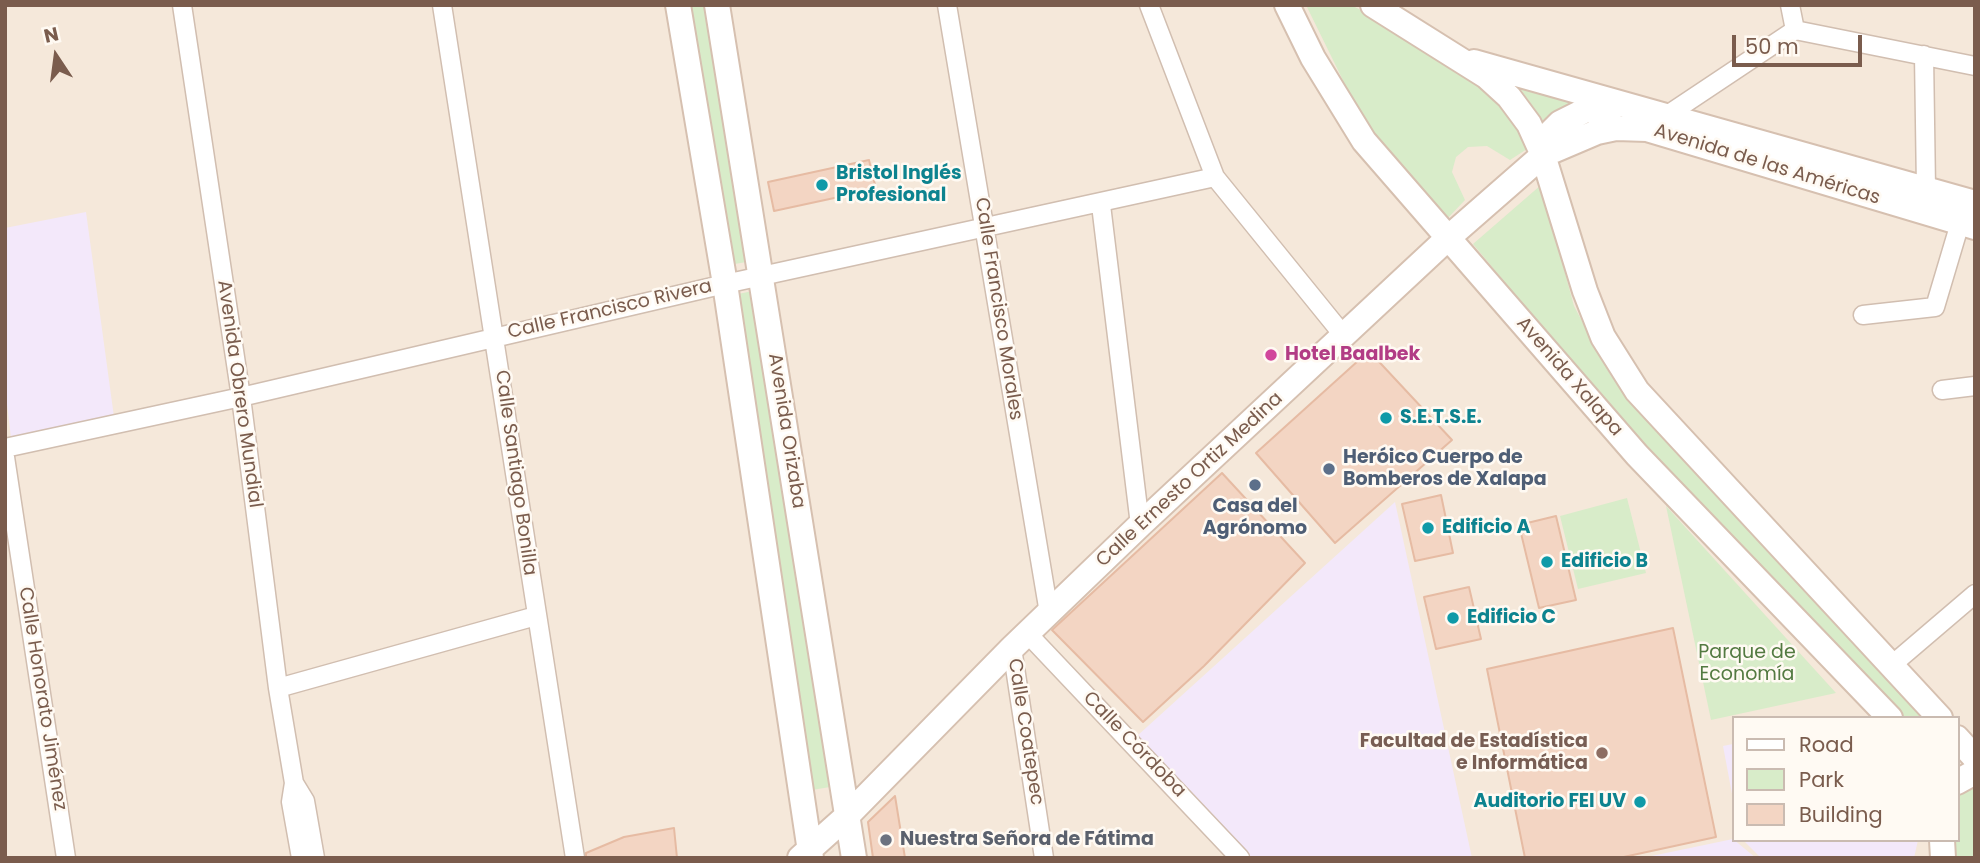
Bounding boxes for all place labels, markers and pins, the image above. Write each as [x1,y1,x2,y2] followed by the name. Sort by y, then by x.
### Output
[836,163,962,207] place label: Bristol Inglés Profesional
[814,177,830,193] marker: Bristol Inglés Profesional
[1285,344,1420,366] place label: Hotel Baalbek
[1263,347,1279,363] marker: Hotel Baalbek
[1400,407,1482,429] place label: S.E.T.S.E.
[1378,410,1394,426] marker: S.E.T.S.E.
[1343,447,1547,491] place label: Heróico Cuerpo de Bomberos de Xalapa
[1321,461,1337,477] marker: Heróico Cuerpo de Bomberos de Xalapa
[1247,477,1263,493] marker: Casa del Agrónomo
[1203,496,1307,540] place label: Casa del Agrónomo
[1442,517,1530,539] place label: Edificio A
[1420,520,1436,536] marker: Edificio A
[1561,551,1648,573] place label: Edificio B
[1539,554,1555,570] marker: Edificio B
[1467,607,1556,629] place label: Edificio C
[1445,610,1461,626] marker: Edificio C
[1360,731,1588,775] place label: Facultad de Estadística e Informática
[1594,745,1610,761] marker: Facultad de Estadística e Informática
[1473,791,1626,813] place label: Auditorio FEI UV
[1632,794,1648,810] marker: Auditorio FEI UV
[900,829,1154,851] place label: Nuestra Señora de Fátima
[878,832,894,848] marker: Nuestra Señora de Fátima

